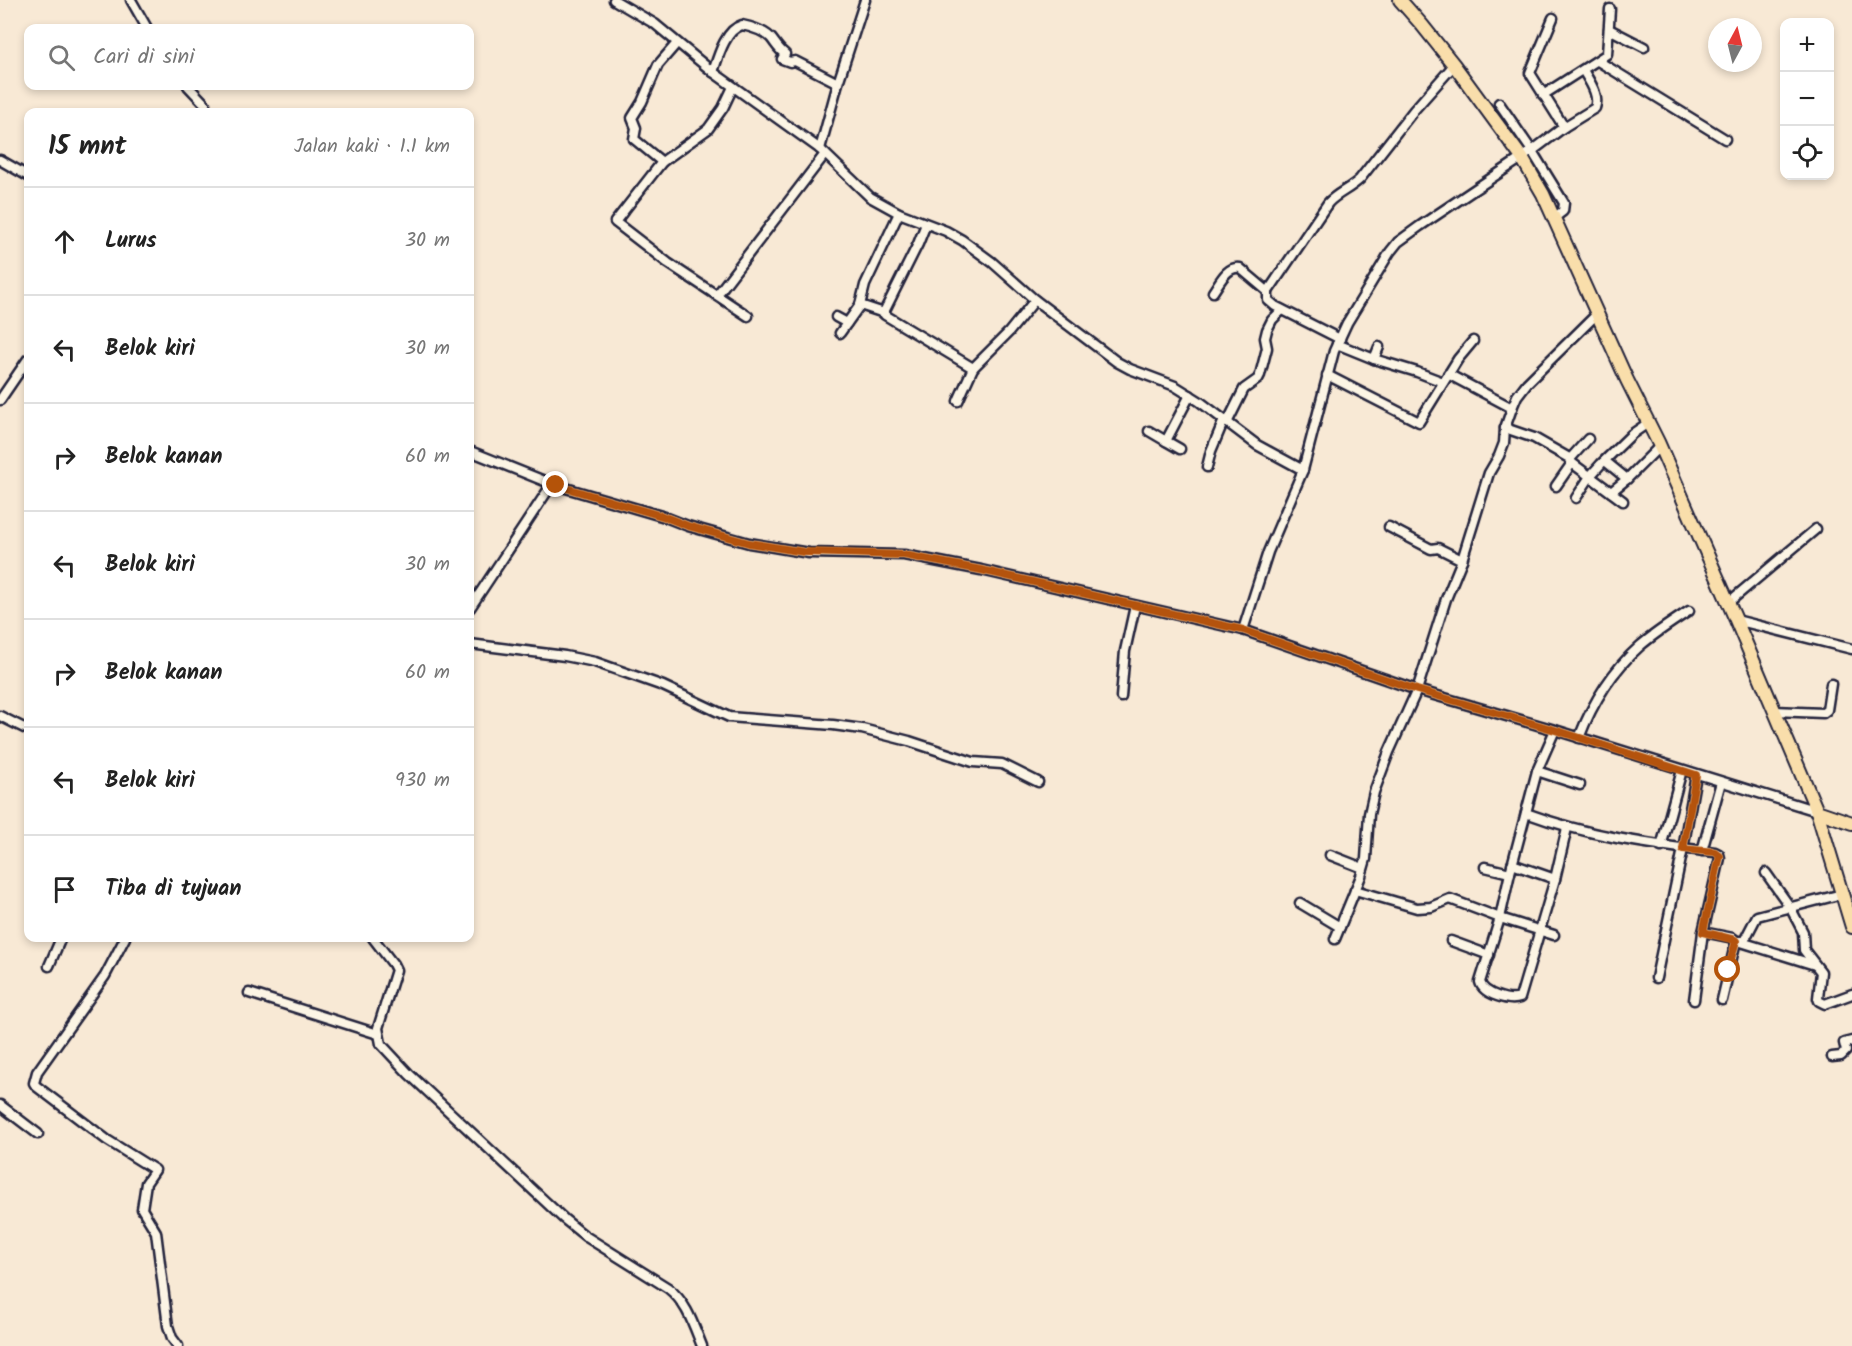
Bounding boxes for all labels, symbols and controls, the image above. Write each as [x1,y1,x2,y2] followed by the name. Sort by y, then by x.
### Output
[1708,18,1762,72] north arrow
[1780,18,1834,180] map controls
[1780,18,1834,72] button: +
[24,24,474,90] search box
[93,40,194,75] text: Cari di sini
[45,41,78,74] icon: search
[1780,72,1834,126] button: −
[48,126,126,168] text: 15 mnt
[1780,126,1834,180] button: locate
[294,131,450,163] text: Jalan kaki · 1.1 km
[105,224,157,259] text: Lurus
[48,225,81,258] icon: ahead
[405,225,450,257] text: 30 m
[105,332,195,367] text: Belok kiri
[48,333,81,366] icon: left
[405,333,450,365] text: 30 m
[105,440,222,475] text: Belok kanan
[48,441,81,474] icon: right
[405,441,450,473] text: 60 m
[542,471,568,497] route end
[105,548,195,583] text: Belok kiri
[48,549,81,582] icon: left
[405,549,450,581] text: 30 m
[105,656,222,691] text: Belok kanan
[48,657,81,690] icon: right
[405,657,450,689] text: 60 m
[105,764,195,799] text: Belok kiri
[48,765,81,798] icon: left
[395,765,450,797] text: 930 m
[105,872,241,907] text: Tiba di tujuan
[48,873,81,906] icon: arrive
[1714,956,1740,982] route start

